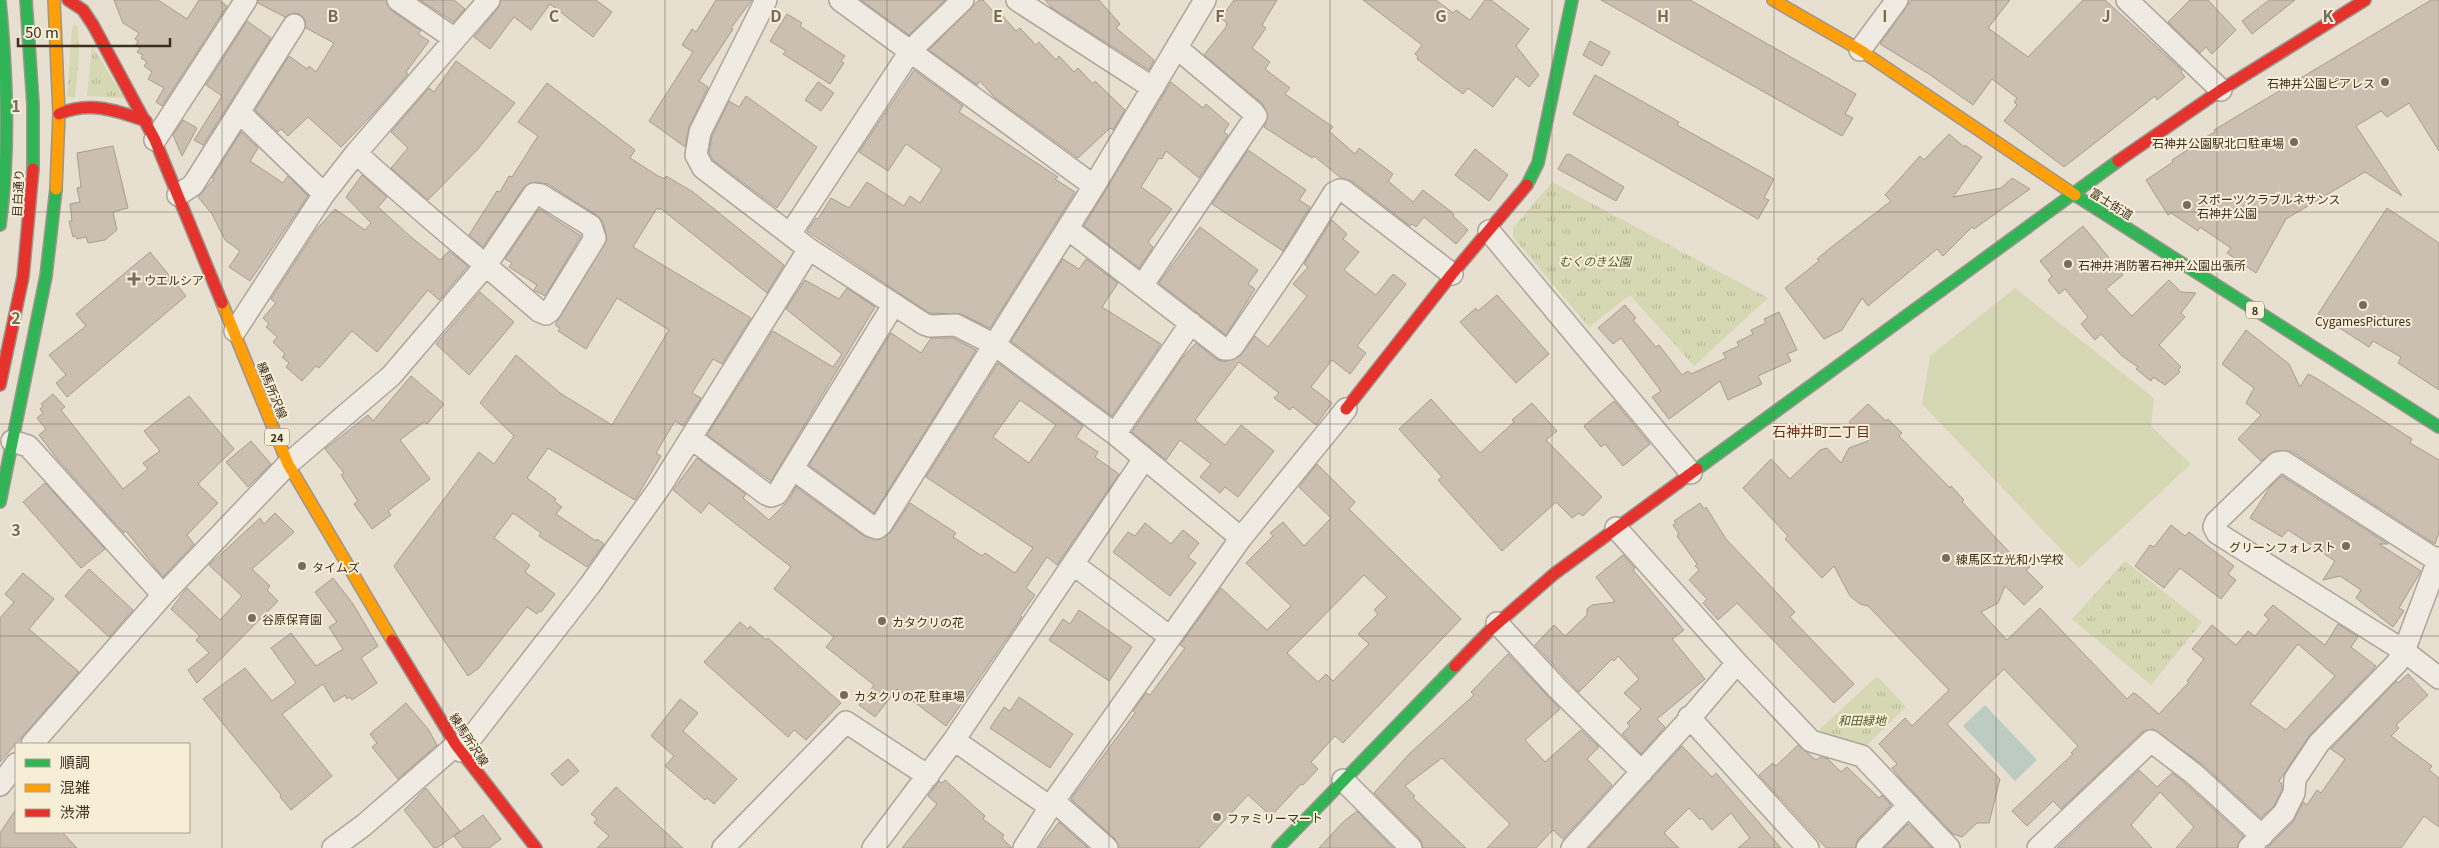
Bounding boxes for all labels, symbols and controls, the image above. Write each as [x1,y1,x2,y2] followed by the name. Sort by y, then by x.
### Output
[328,3,339,27] text: B
[549,3,560,27] text: C
[770,3,782,27] text: D
[993,3,1003,27] text: E
[1215,3,1225,27] text: F
[1435,3,1447,27] text: G
[1657,3,1669,27] text: H
[1882,3,1888,27] text: I
[2101,3,2111,27] text: J
[2323,3,2335,27] text: K
[18,15,170,47] scale bar
[25,21,59,42] text: 50 m
[2267,74,2375,91] place label: 石神井公園ピアレス
[2379,76,2391,88] marker: 石神井公園ピアレス
[11,93,21,117] text: 1
[2152,134,2284,151] place label: 石神井公園駅北口駐車場
[2288,136,2300,148] marker: 石神井公園駅北口駐車場
[7,169,27,217] street label: 目白通り
[2087,183,2137,223] street label: 富士街道
[2197,190,2341,221] place label: スポーツクラブルネサンス 石神井公園
[2181,199,2193,211] marker: スポーツクラブルネサンス 石神井公園
[1559,252,1633,269] park label: むくのき公園
[2078,256,2246,273] place label: 石神井消防署石神井公園出張所
[2062,258,2074,270] marker: 石神井消防署石神井公園出張所
[144,271,204,288] place label: ウエルシア
[128,273,140,285] marker: ウエルシア
[2357,299,2369,311] marker: CygamesPictures
[2246,302,2264,318] road number: 8
[11,305,21,329] text: 2
[2315,312,2411,329] place label: CygamesPictures
[254,359,292,421] street label: 練馬所沢線
[1772,421,1870,441] district label: 石神井町二丁目
[264,428,290,446] road number: 24
[11,517,21,541] text: 3
[2229,538,2336,555] place label: グリーンフォレスト
[2340,540,2352,552] marker: グリーンフォレスト
[1956,550,2064,567] place label: 練馬区立光和小学校
[1940,552,1952,564] marker: 練馬区立光和小学校
[312,558,360,575] place label: タイムズ
[296,560,308,572] marker: タイムズ
[262,610,322,627] place label: 谷原保育園
[246,612,258,624] marker: 谷原保育園
[892,613,964,630] place label: カタクリの花
[876,615,888,627] marker: カタクリの花
[854,687,965,704] place label: カタクリの花 駐車場
[838,689,850,701] marker: カタクリの花 駐車場
[447,709,493,769] street label: 練馬所沢線
[1838,711,1888,728] park label: 和田緑地
[15,743,190,833] legend
[60,751,90,772] text: 順調
[60,776,90,797] text: 混雑
[60,801,90,822] text: 渋滞
[1227,809,1323,826] place label: ファミリーマート
[1211,811,1223,823] marker: ファミリーマート

